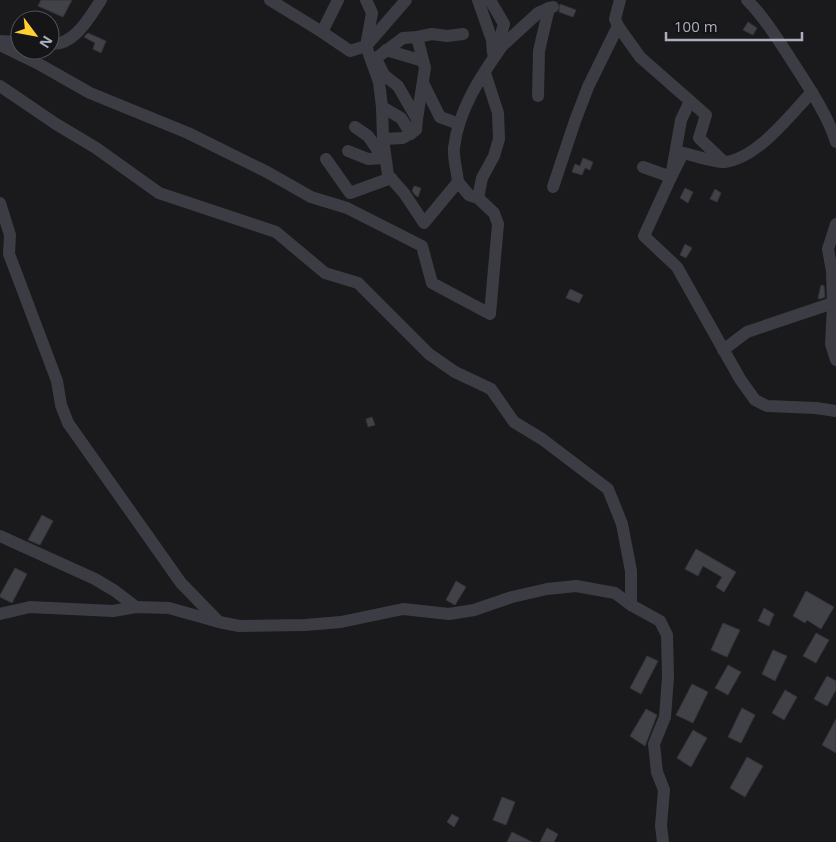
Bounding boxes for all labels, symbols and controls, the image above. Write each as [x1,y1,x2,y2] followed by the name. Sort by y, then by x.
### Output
[10,10,60,60] north arrow
[666,10,802,42] scale bar
[674,16,718,36] text: 100 m
[35,32,58,52] text: N

